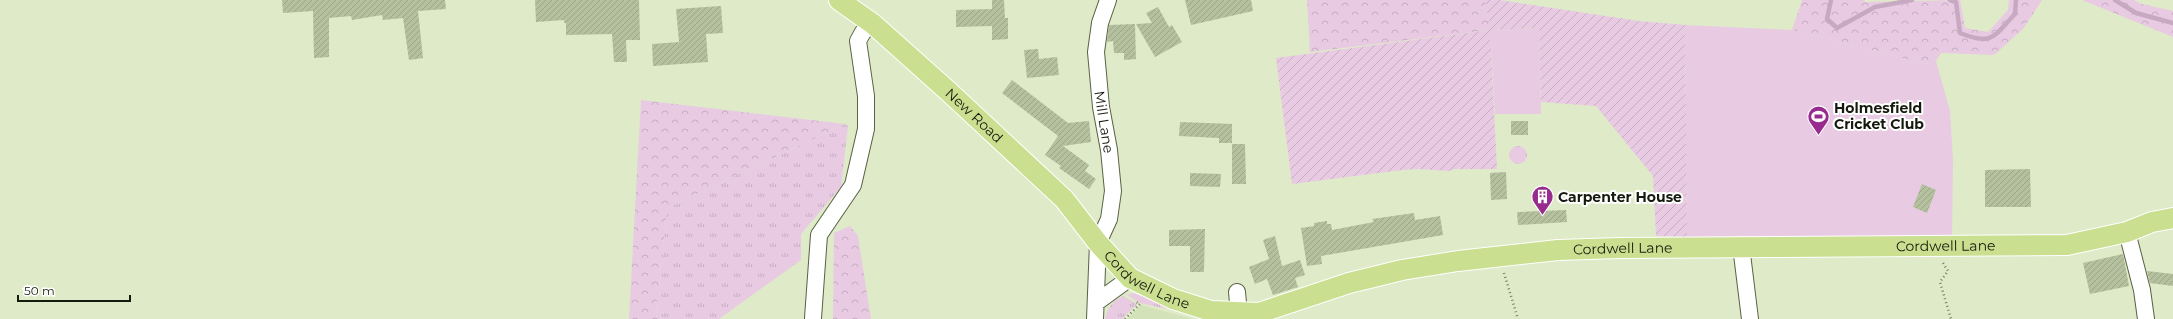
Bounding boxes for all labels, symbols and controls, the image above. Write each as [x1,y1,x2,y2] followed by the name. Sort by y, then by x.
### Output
[942,84,1007,147] street label: New Road
[1090,90,1118,154] street label: Mill Lane
[1834,99,1924,133] place label: Holmesfield Cricket Club
[1806,103,1832,136] sports icon: Holmesfield Cricket Club
[1529,184,1555,217] building icon: Carpenter House
[1558,188,1682,206] place label: Carpenter House
[1896,236,1996,255] street label: Cordwell Lane
[1573,239,1673,259] street label: Cordwell Lane
[1100,246,1192,313] street label: Cordwell Lane
[18,277,130,303] scale bar
[24,283,55,298] text: 50 m

